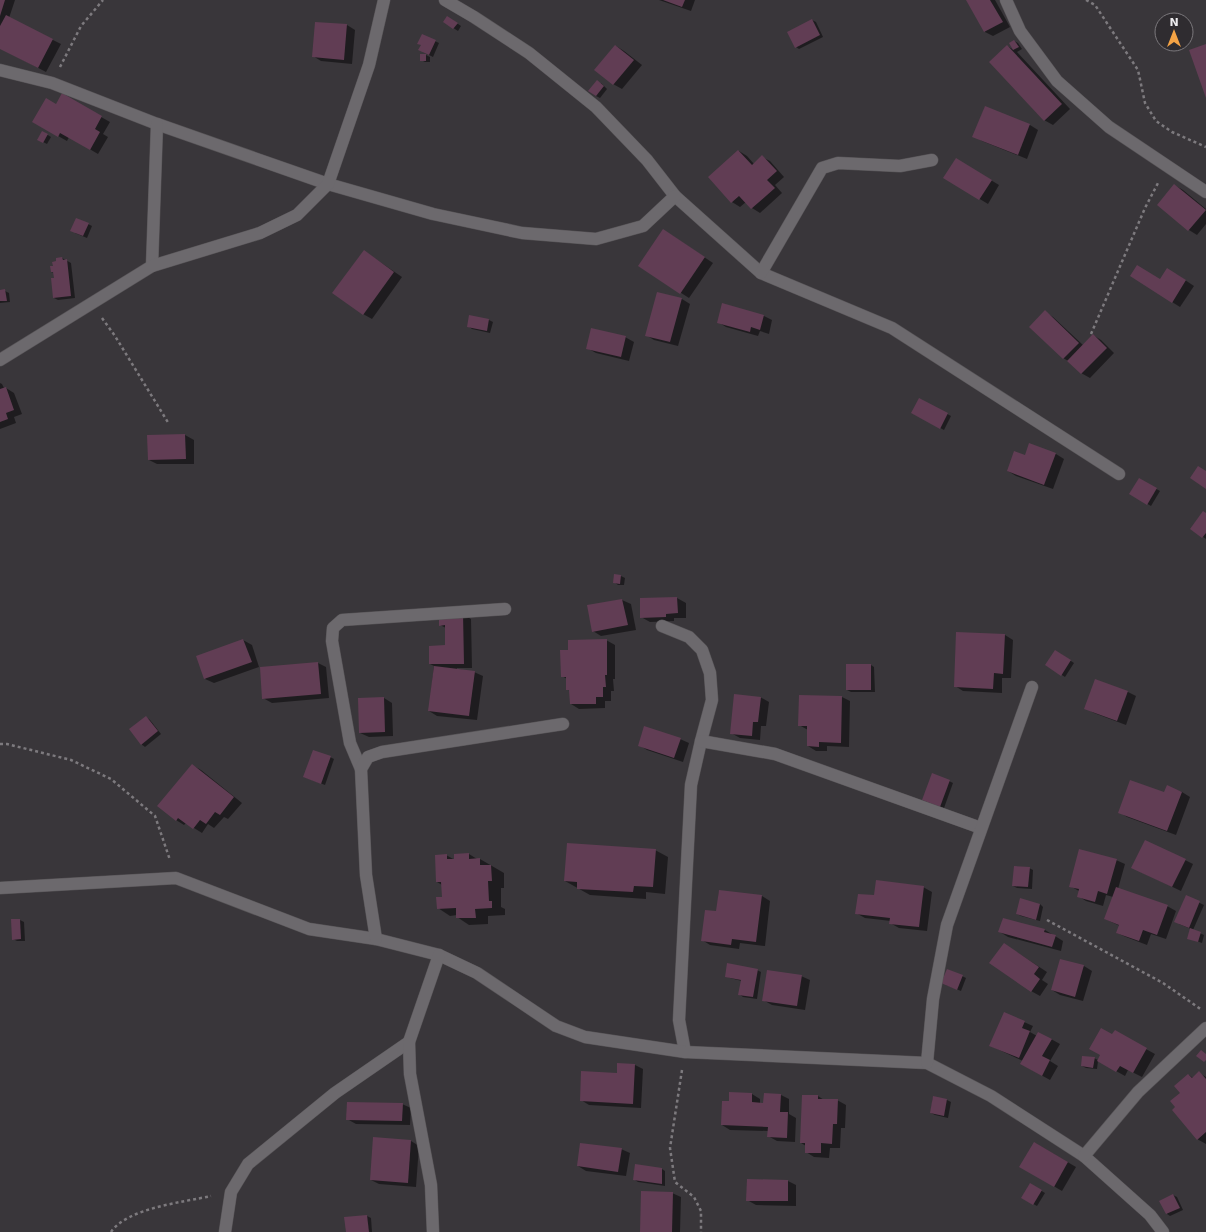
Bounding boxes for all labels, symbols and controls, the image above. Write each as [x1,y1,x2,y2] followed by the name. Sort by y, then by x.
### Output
[1154,12,1194,52] north arrow
[1169,16,1179,29] text: N

